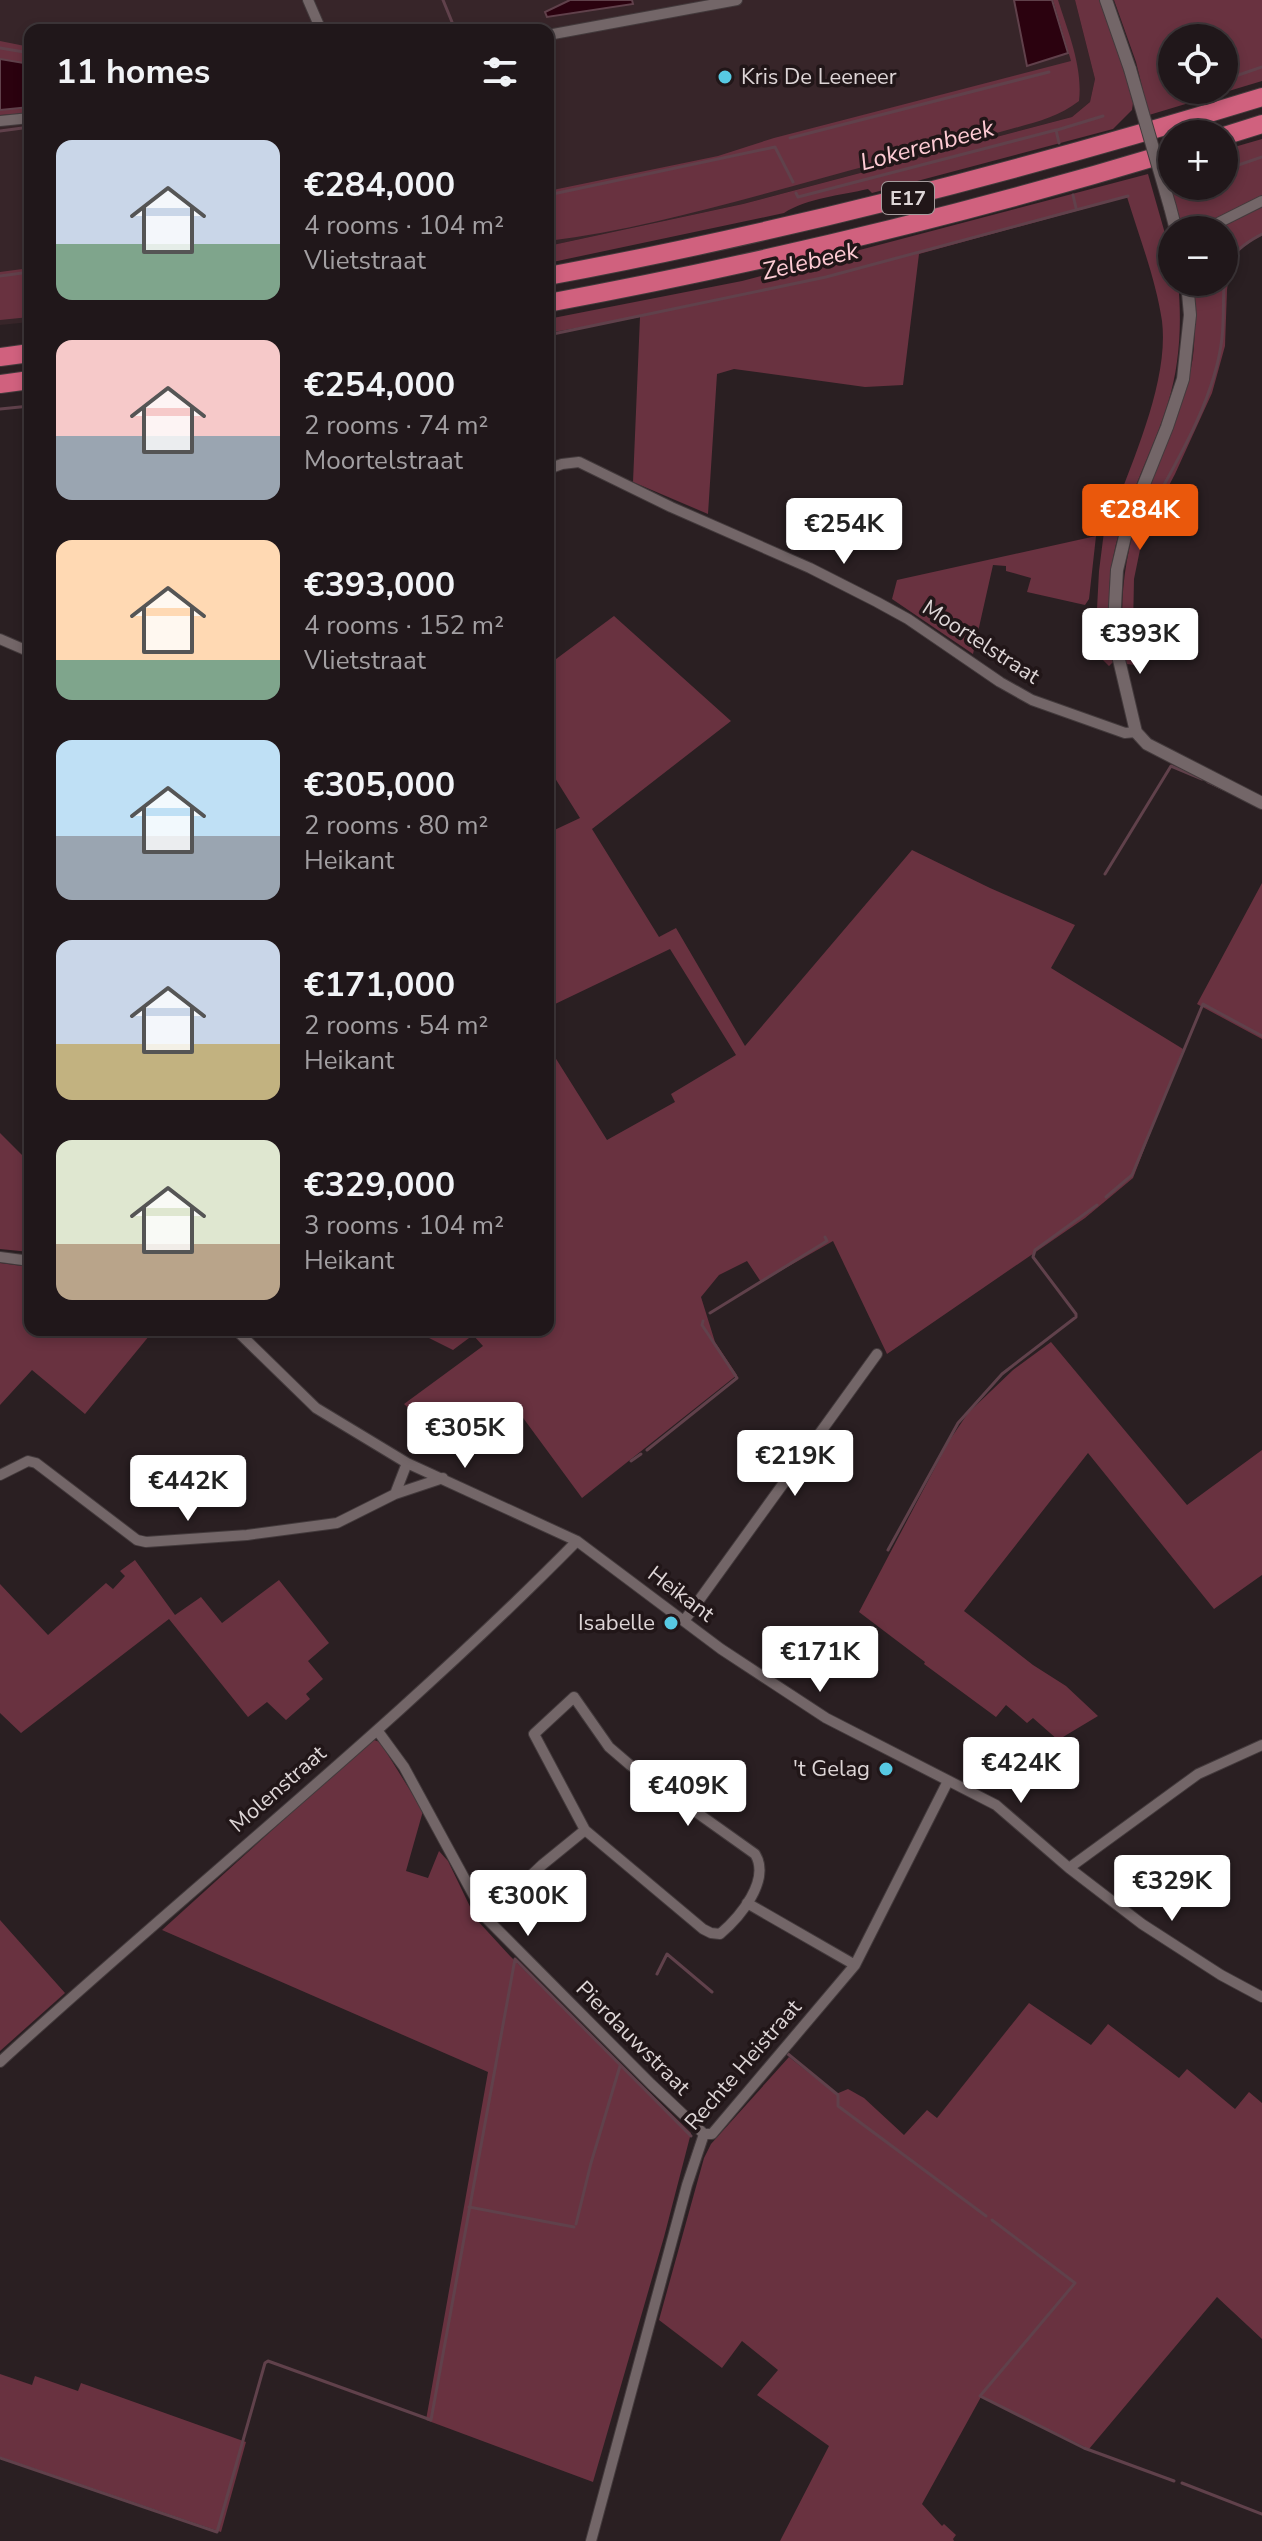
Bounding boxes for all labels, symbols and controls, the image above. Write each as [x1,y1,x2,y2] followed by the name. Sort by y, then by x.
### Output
[1158,24,1238,296] map controls
[1158,24,1238,104] button: locate
[56,49,210,95] text: 11 homes
[478,50,522,94] icon: filters
[741,62,897,92] place label: Kris De Leeneer
[716,68,734,86] marker: Kris De Leeneer
[857,112,998,178] water label: Lokerenbeek
[1158,120,1238,200] button: +
[304,162,455,208] text: €284,000
[120,172,216,268] icon: home
[882,182,934,214] road number: E17
[304,208,504,243] text: 4 rooms · 104 m²
[1158,216,1238,296] button: −
[759,234,862,288] water label: Zelebeek
[304,243,426,278] text: Vlietstraat
[304,362,455,408] text: €254,000
[120,372,216,468] icon: home
[304,408,488,443] text: 2 rooms · 74 m²
[304,443,463,478] text: Moortelstraat
[1084,484,1196,552] pin: €284K
[1100,492,1180,527] text: €284K
[788,498,900,566] pin: €254K
[804,506,884,541] text: €254K
[304,562,455,608] text: €393,000
[120,572,216,668] icon: home
[916,593,1046,691] street label: Moortelstraat
[304,608,504,643] text: 4 rooms · 152 m²
[1084,608,1196,676] pin: €393K
[1100,616,1180,651] text: €393K
[304,643,426,678] text: Vlietstraat
[304,762,455,808] text: €305,000
[120,772,216,868] icon: home
[304,808,488,843] text: 2 rooms · 80 m²
[304,843,394,878] text: Heikant
[304,962,455,1008] text: €171,000
[120,972,216,1068] icon: home
[304,1008,488,1043] text: 2 rooms · 54 m²
[304,1043,394,1078] text: Heikant
[304,1162,455,1208] text: €329,000
[120,1172,216,1268] icon: home
[304,1208,504,1243] text: 3 rooms · 104 m²
[304,1243,394,1278] text: Heikant
[409,1402,521,1470] pin: €305K
[425,1410,505,1445] text: €305K
[739,1430,851,1498] pin: €219K
[755,1438,835,1473] text: €219K
[132,1455,244,1523] pin: €442K
[148,1463,228,1498] text: €442K
[642,1559,721,1629] street label: Heikant
[578,1608,655,1638] place label: Isabelle
[662,1614,680,1632] marker: Isabelle
[764,1626,876,1694] pin: €171K
[780,1634,860,1669] text: €171K
[965,1737,1077,1805] pin: €424K
[223,1739,333,1839] street label: Molenstraat
[981,1745,1061,1780] text: €424K
[793,1754,870,1784] place label: 't Gelag
[632,1760,744,1828] pin: €409K
[877,1760,895,1778] marker: 't Gelag
[648,1768,728,1803] text: €409K
[1116,1855,1228,1923] pin: €329K
[1132,1863,1212,1898] text: €329K
[472,1870,584,1938] pin: €300K
[488,1878,568,1913] text: €300K
[569,1974,697,2102] street label: Pierdauwstraat
[678,1993,808,2137] street label: Rechte Heistraat

